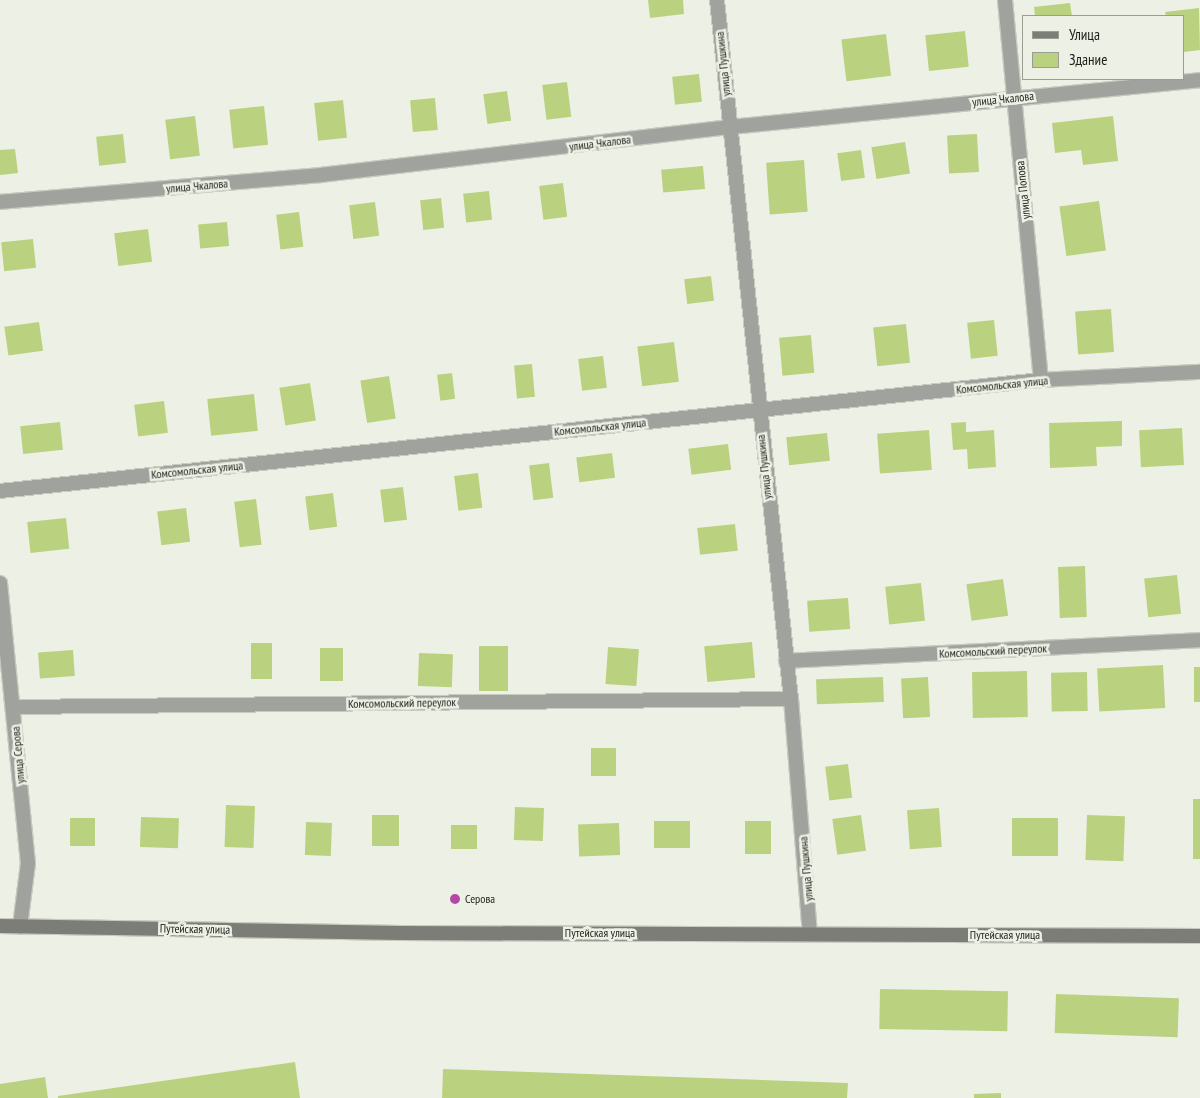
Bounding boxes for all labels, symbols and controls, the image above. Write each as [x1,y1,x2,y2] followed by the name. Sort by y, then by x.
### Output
[1022,15,1185,80] legend
[1069,25,1100,44] text: Улица
[712,31,734,97] street label: улица Пушкина
[1069,50,1107,69] text: Здание
[971,89,1035,109] street label: улица Чкалова
[568,132,632,154] street label: улица Чкалова
[1013,160,1033,220] street label: улица Попова
[165,176,229,196] street label: улица Чкалова
[955,373,1049,397] street label: Комсомольская улица
[553,415,647,439] street label: Комсомольская улица
[753,434,775,500] street label: улица Пушкина
[150,458,244,482] street label: Комсомольская улица
[939,641,1047,661] street label: Комсомольский переулок
[348,695,456,711] street label: Комсомольский переулок
[8,726,28,784] street label: улица Серова
[796,836,816,902] street label: улица Пушкина
[465,892,495,906] place label: Серова
[449,893,461,905] marker: Серова
[160,921,230,937] street label: Путейская улица
[565,926,635,940] street label: Путейская улица
[970,928,1040,942] street label: Путейская улица

